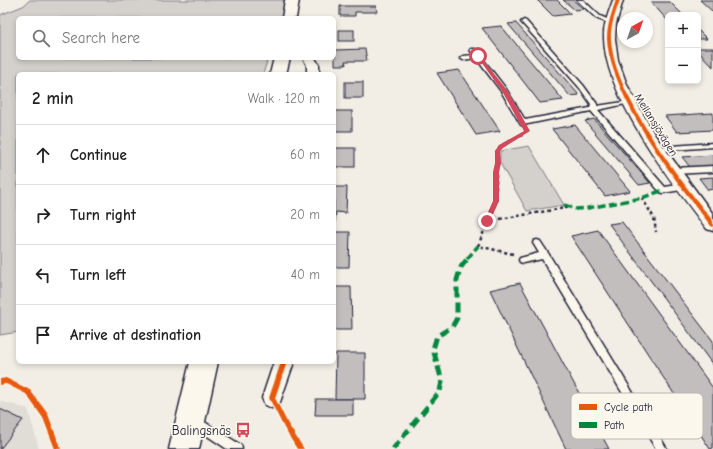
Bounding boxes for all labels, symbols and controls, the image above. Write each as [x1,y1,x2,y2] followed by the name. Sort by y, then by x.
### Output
[617,12,653,48] north arrow
[665,12,701,84] map controls
[665,12,701,48] button: +
[16,16,336,60] search box
[30,27,52,49] icon: search
[62,29,140,47] text: Search here
[469,47,487,65] route start
[665,48,701,84] button: −
[32,89,73,108] text: 2 min
[248,91,320,106] text: Walk · 120 m
[632,91,680,159] street label: Mellansjövägen
[32,144,54,166] icon: ahead
[70,146,127,164] text: Continue
[290,147,320,162] text: 60 m
[32,204,54,226] icon: right
[70,206,136,224] text: Turn right
[290,207,320,222] text: 20 m
[478,212,496,230] route end
[32,264,54,286] icon: left
[70,266,126,284] text: Turn left
[291,267,320,282] text: 40 m
[32,324,54,346] icon: arrive
[70,326,201,344] text: Arrive at destination
[571,393,703,439] legend
[604,401,653,414] text: Cycle path
[604,419,625,432] text: Path
[234,421,252,439] bus stop icon: Balingsnäs
[172,423,231,438] place label: Balingsnäs

